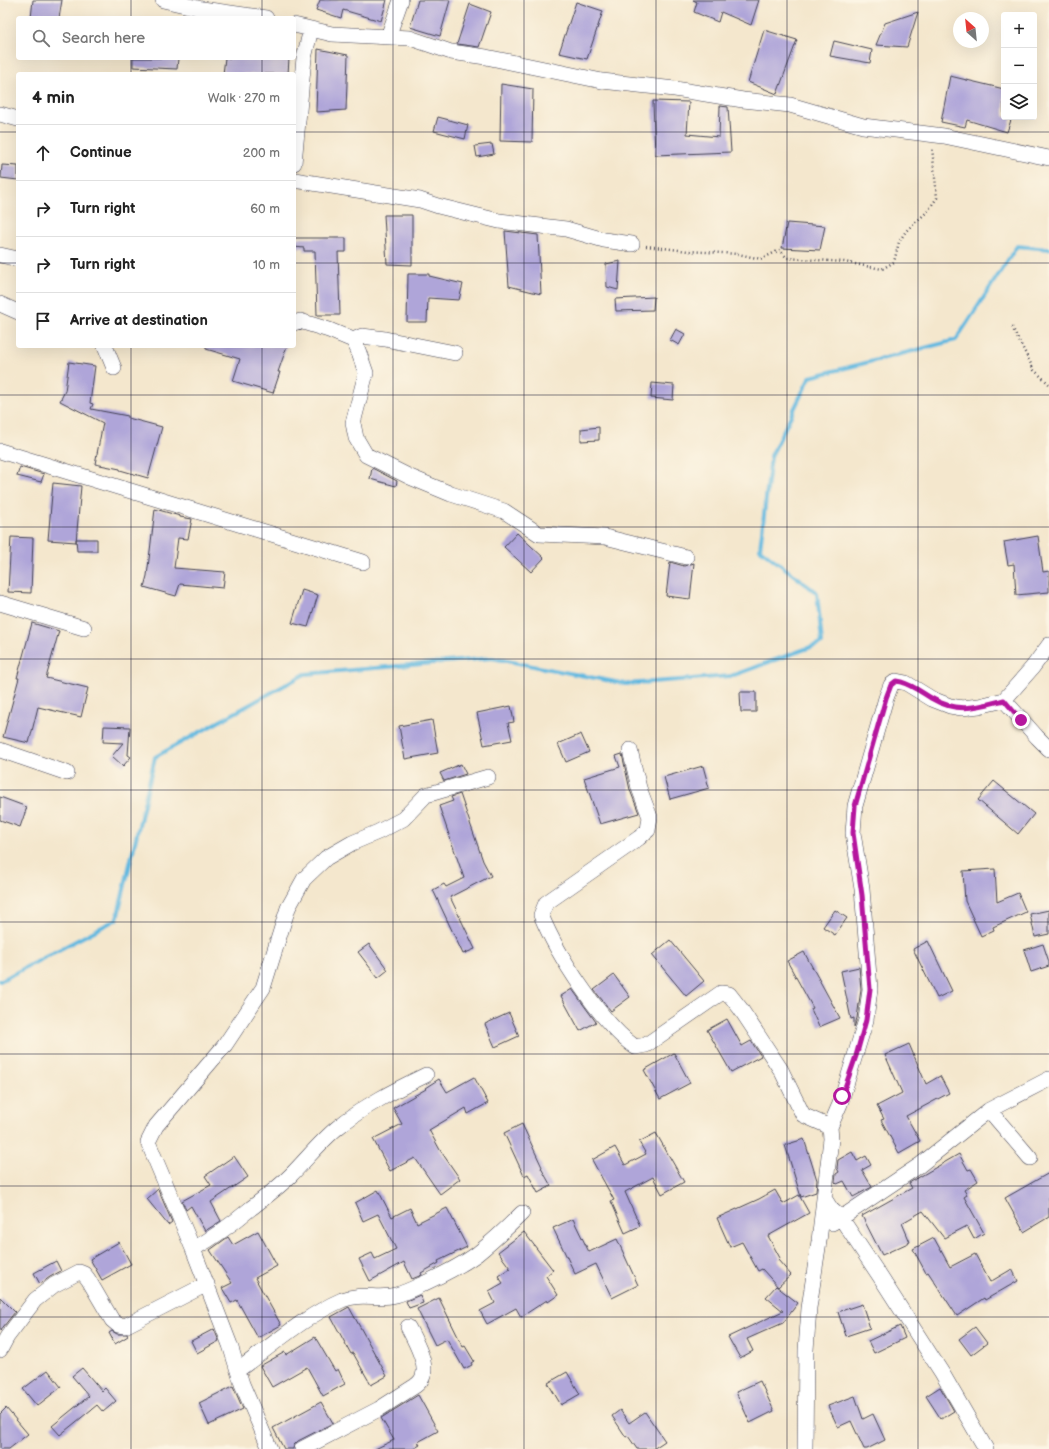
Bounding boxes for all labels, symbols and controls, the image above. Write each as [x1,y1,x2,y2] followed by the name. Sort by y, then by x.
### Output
[953,12,989,48] north arrow
[1001,12,1037,120] map controls
[1001,12,1037,48] button: +
[16,16,296,60] search box
[30,27,52,49] icon: search
[62,29,145,48] text: Search here
[1001,48,1037,84] button: −
[1001,84,1037,120] button: layers
[32,88,75,108] text: 4 min
[208,90,280,106] text: Walk · 270 m
[32,142,54,164] icon: ahead
[70,143,132,162] text: Continue
[243,145,280,161] text: 200 m
[32,198,54,220] icon: right
[70,199,135,218] text: Turn right
[250,201,280,217] text: 60 m
[32,254,54,276] icon: right
[70,255,135,274] text: Turn right
[253,257,280,273] text: 10 m
[32,310,54,332] icon: arrive
[70,311,208,330] text: Arrive at destination
[1012,711,1030,729] route end
[833,1087,851,1105] route start

